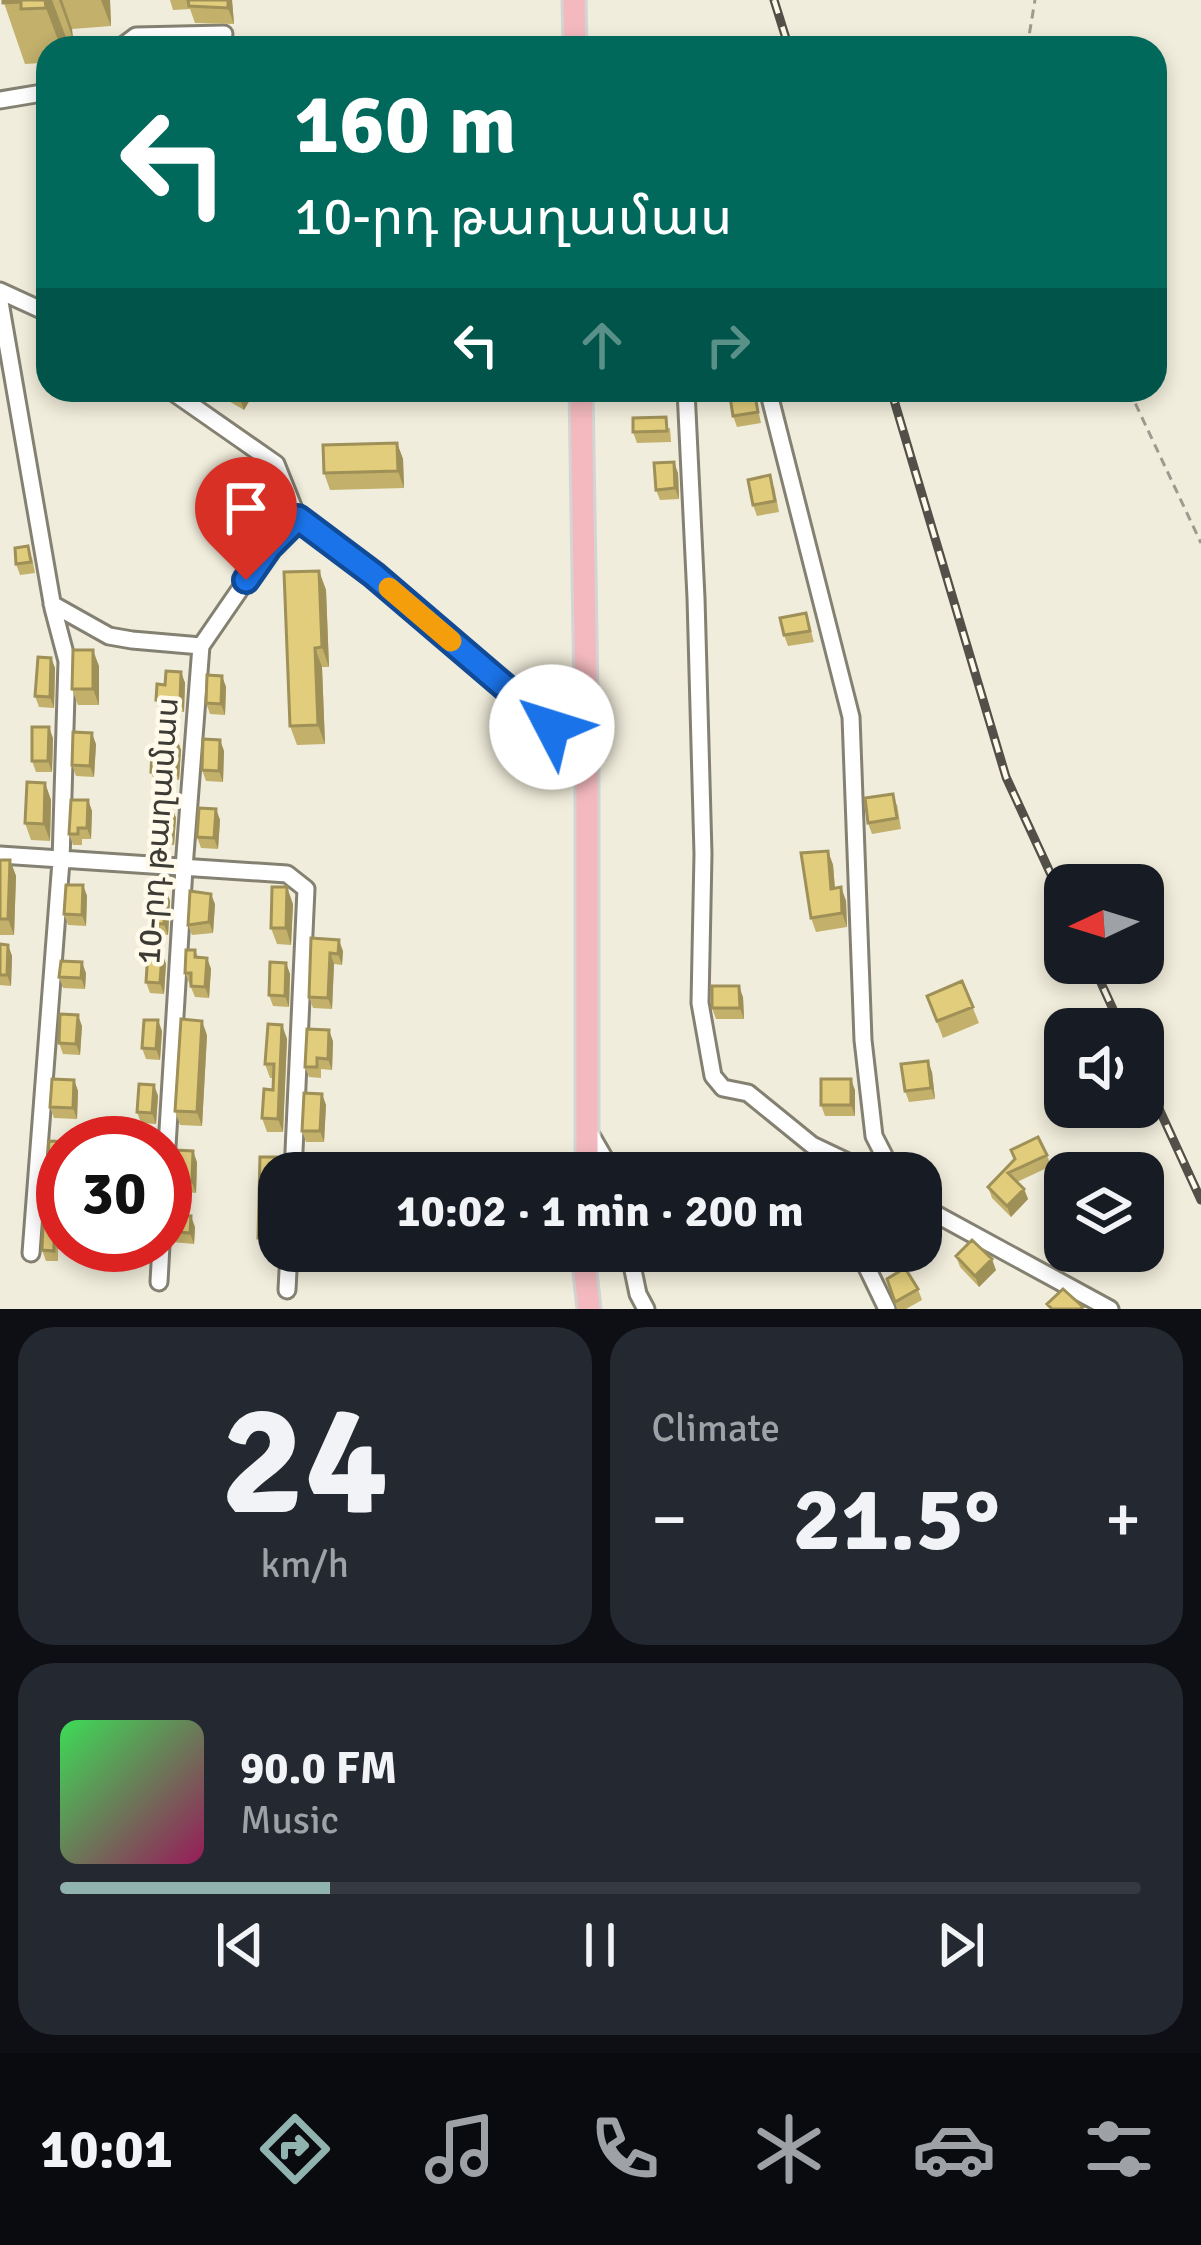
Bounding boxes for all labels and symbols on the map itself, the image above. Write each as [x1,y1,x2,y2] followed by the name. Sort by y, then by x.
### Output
[195,457,297,580] pin
[489,664,615,790] position arrow
[128,696,188,966] street label: 10-րդ թաղամաս
[1044,864,1164,984] north arrow
[36,1116,192,1272] speed limit sign: 30

